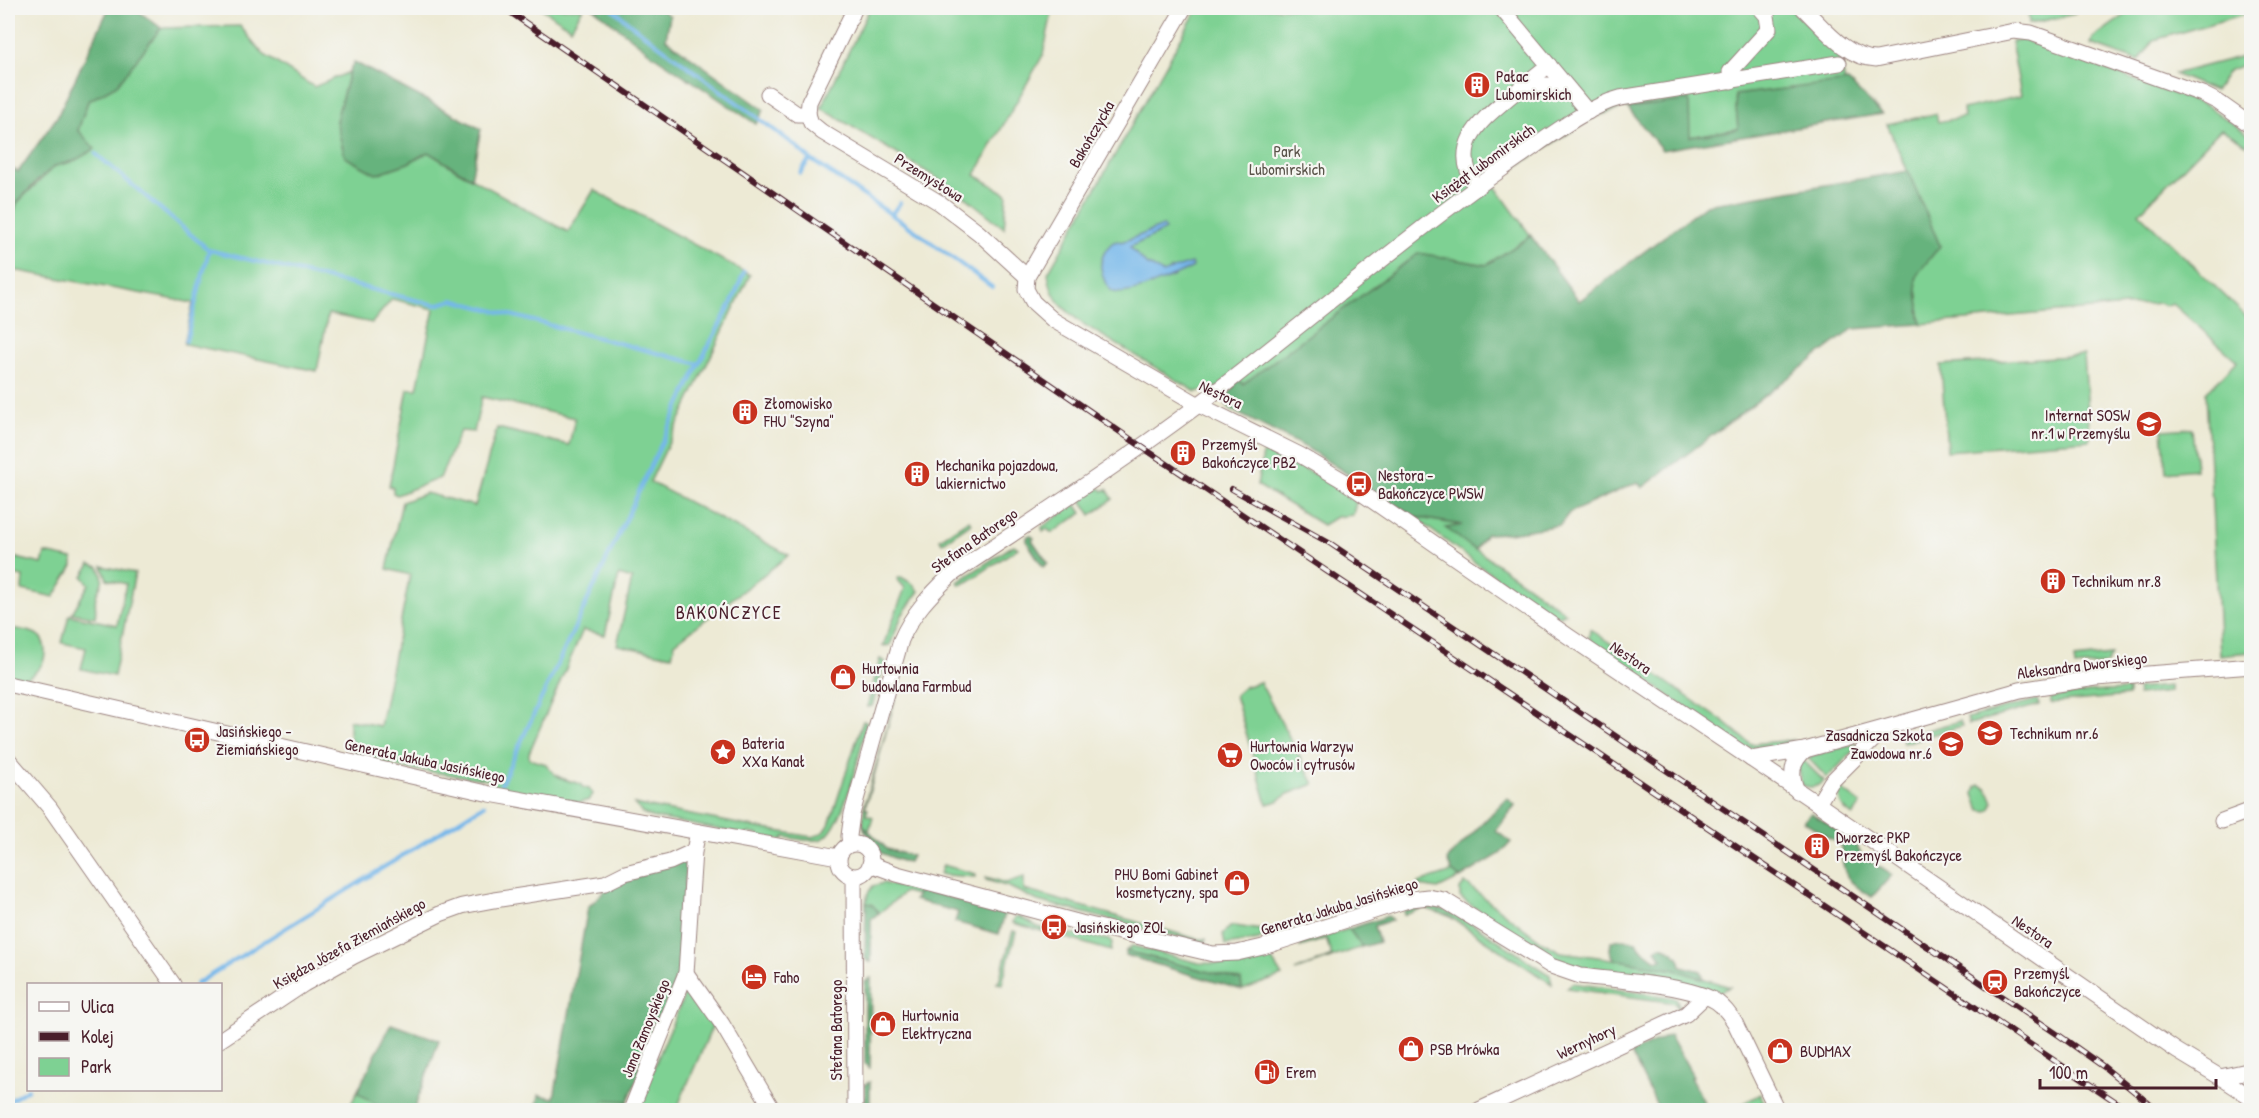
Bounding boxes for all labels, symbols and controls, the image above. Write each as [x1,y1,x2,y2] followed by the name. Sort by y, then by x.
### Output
[1496,65,1572,105] place label: Pałac Lubomirskich
[1462,70,1492,100] building icon: Pałac Lubomirskich
[1063,97,1119,171] street label: Bakończycka
[1427,118,1539,208] street label: Książąt Lubomirskich
[1249,140,1325,180] park label: Park Lubomirskich
[890,147,968,207] street label: Przemysłowa
[1196,374,1246,414] street label: Nestora
[763,392,834,432] place label: Złomowisko FHU "Szyna"
[730,397,760,427] building icon: Złomowisko FHU "Szyna"
[2031,404,2131,444] place label: Internat SOSW nr.1 w Przemyślu
[2134,409,2164,439] school or university icon: Internat SOSW nr.1 w Przemyślu
[1202,433,1297,473] place label: Przemyśl Bakończyce PB2
[1168,438,1198,468] building icon: Przemyśl Bakończyce PB2
[936,454,1058,494] place label: Mechanika pojazdowa, lakiernictwo
[902,459,932,489] building icon: Mechanika pojazdowa, lakiernictwo
[1378,464,1484,504] place label: Nestora - Bakończyce PWSW
[1344,469,1374,499] bus stop icon: Nestora - Bakończyce PWSW
[926,502,1022,578] street label: Stefana Batorego
[2038,566,2068,596] building icon: Technikum nr.8
[2072,570,2161,592] place label: Technikum nr.8
[676,600,782,625] district label: BAKOŃCZYCE
[1606,635,1656,679] street label: Nestora
[2016,646,2149,684] street label: Aleksandra Dworskiego
[862,657,971,697] place label: Hurtownia budowlana Farmbud
[828,662,858,692] shop icon: Hurtownia budowlana Farmbud
[1975,718,2005,748] school or university icon: Technikum nr.6
[216,720,299,760] place label: Jasińskiego - Ziemiańskiego
[2010,722,2098,744] place label: Technikum nr.6
[1825,724,1932,764] place label: Zasadnicza Szkoła Zawodowa nr.6
[182,725,212,755] bus stop icon: Jasińskiego - Ziemiańskiego
[1936,729,1966,759] school or university icon: Zasadnicza Szkoła Zawodowa nr.6
[343,732,508,788] street label: Generała Jakuba Jasińskiego
[742,732,805,772] place label: Bateria XXa Kanał
[1250,735,1355,775] place label: Hurtownia Warzyw Owoców i cytrusów
[708,737,738,767] place icon: Bateria XXa Kanał
[1215,740,1245,770] supermarket icon: Hurtownia Warzyw Owoców i cytrusów
[1836,826,1963,866] place label: Dworzec PKP Przemyśl Bakończyce
[1802,831,1832,861] building icon: Dworzec PKP Przemyśl Bakończyce
[1114,863,1218,903] place label: PHU Bomi Gabinet kosmetyczny, spa
[1222,868,1252,898] shop icon: PHU Bomi Gabinet kosmetyczny, spa
[1258,871,1421,940] street label: Generała Jakuba Jasińskiego
[269,892,430,994] street label: Księdza Józefa Ziemiańskiego
[2008,909,2058,953] street label: Nestora
[1039,912,1069,942] bus stop icon: Jasińskiego ZOL
[1074,916,1166,938] place label: Jasińskiego ZOL
[739,962,769,992] hotel icon: Faho
[2014,962,2082,1002] place label: Przemyśl Bakończyce
[773,966,800,988] place label: Faho
[1980,967,2010,997] station icon: Przemyśl Bakończyce
[615,975,675,1080] street label: Jana Zamoyskiego
[825,979,847,1080] street label: Stefana Batorego
[27,983,222,1091] legend
[81,994,114,1019] text: Ulica
[902,1004,971,1044] place label: Hurtownia Elektryczna
[868,1009,898,1039] shop icon: Hurtownia Elektryczna
[1553,1018,1619,1064] street label: Wernyhory
[81,1024,114,1049] text: Kolej
[1396,1034,1426,1064] shop icon: PSB Mrówka
[1765,1036,1795,1066] shop icon: BUDMAX
[1430,1038,1499,1060] place label: PSB Mrówka
[1800,1040,1852,1062] place label: BUDMAX
[2040,1052,2216,1090] scale bar
[81,1054,112,1079] text: Park
[1252,1057,1282,1087] fuel station icon: Erem
[2049,1060,2088,1085] text: 100 m
[1286,1061,1317,1083] place label: Erem

